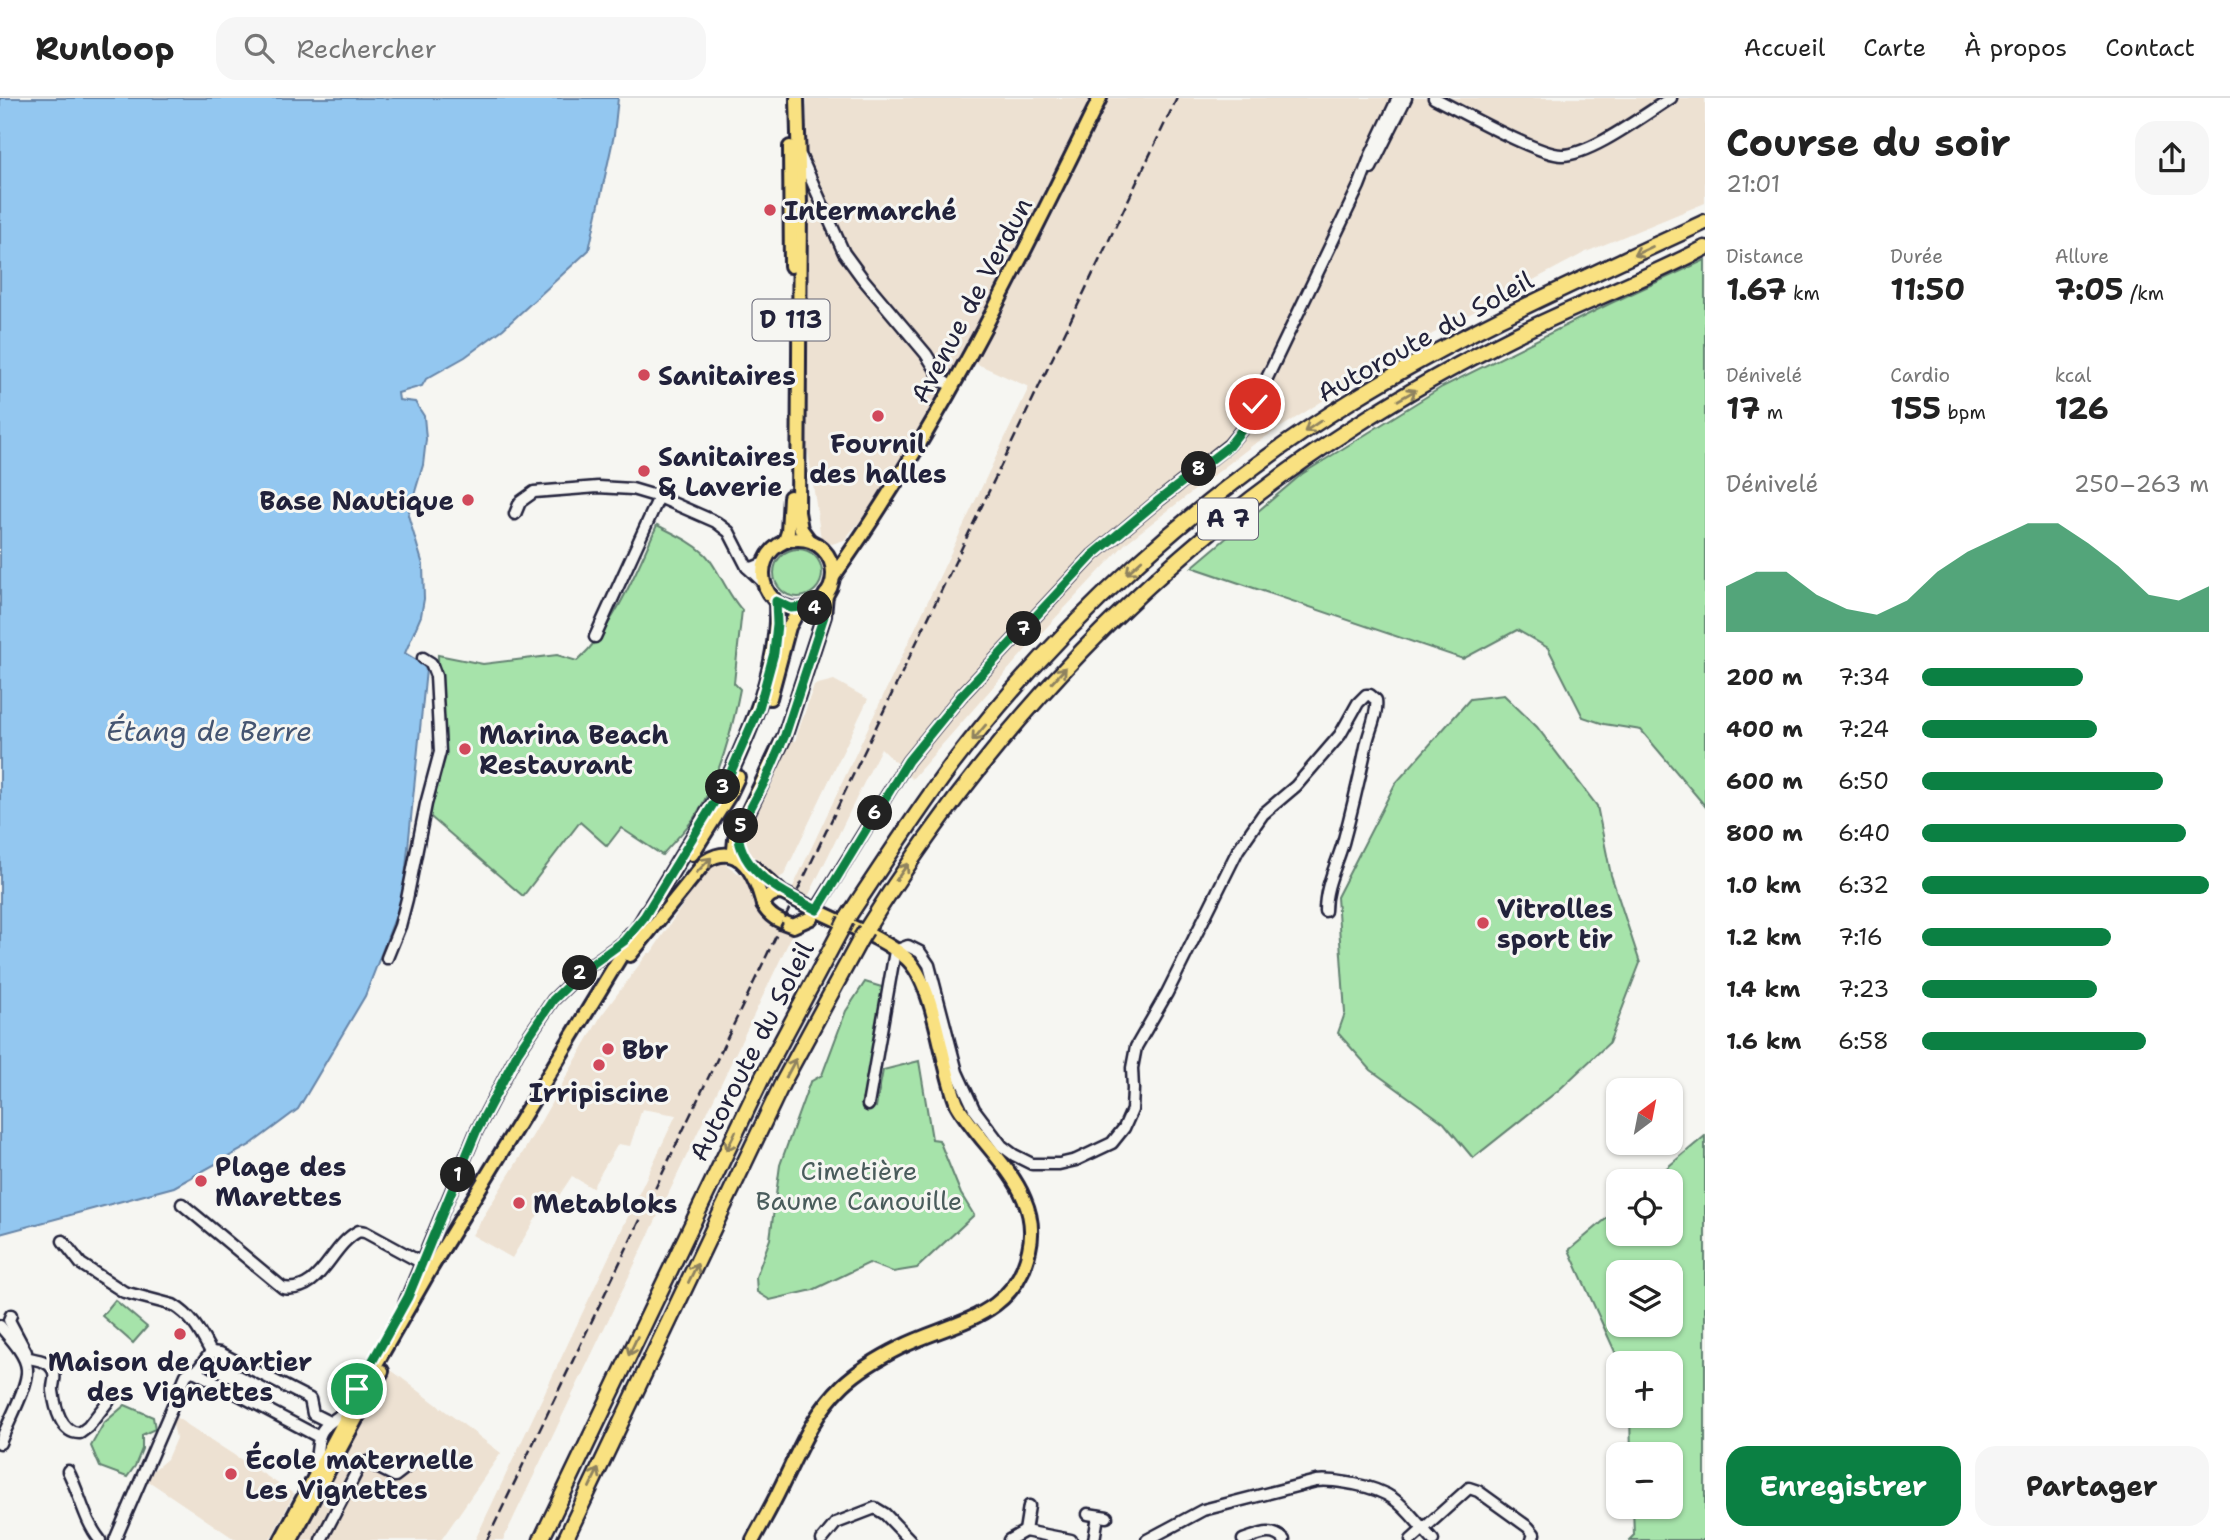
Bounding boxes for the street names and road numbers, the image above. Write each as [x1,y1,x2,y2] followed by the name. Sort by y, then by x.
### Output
[902,191,1040,409] street label: Avenue de Verdun
[1311,262,1540,410] street label: Autoroute du Soleil
[752,300,830,341] road number: D 113
[1198,498,1258,540] road number: A 7
[680,935,822,1167] street label: Autoroute du Soleil

